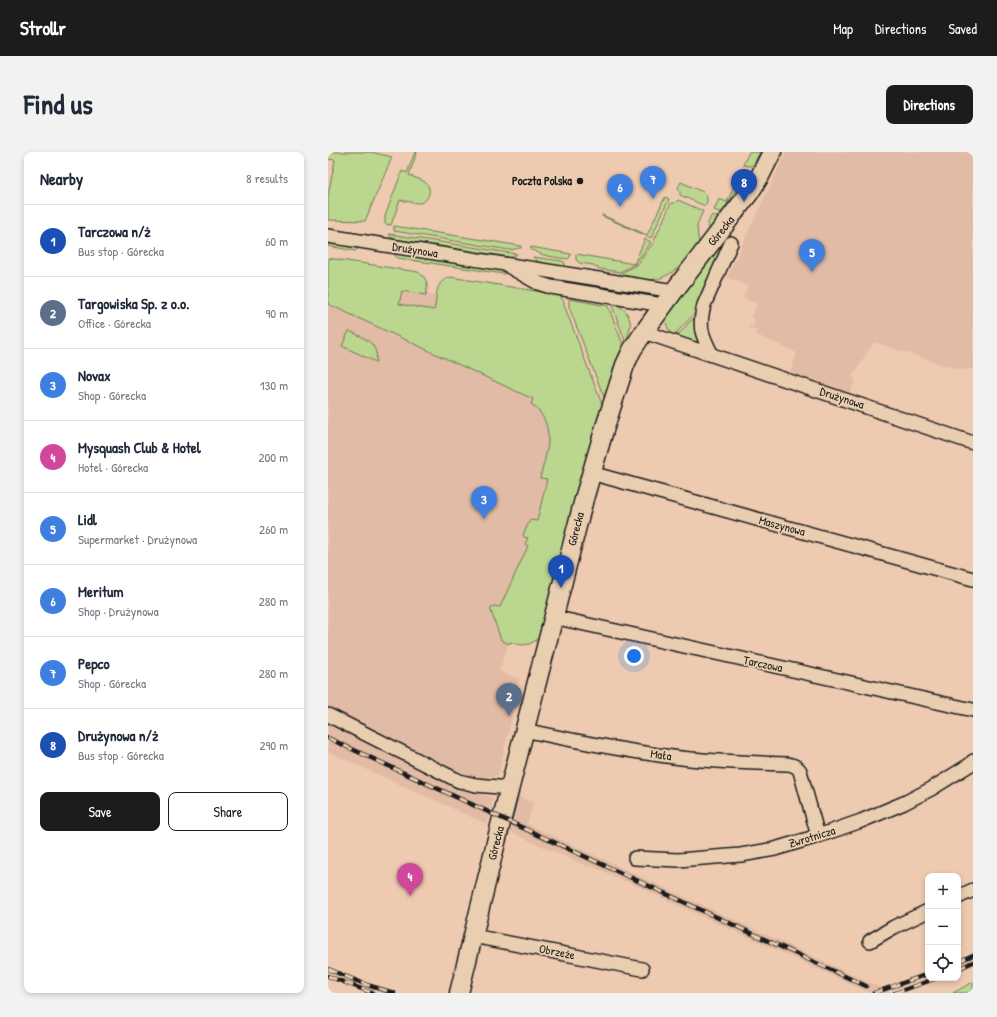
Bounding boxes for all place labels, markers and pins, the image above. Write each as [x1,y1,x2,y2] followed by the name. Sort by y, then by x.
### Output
[640,166,666,199] pin: 7
[731,169,757,202] pin: 8
[512,172,572,189] place label: Poczta Polska
[607,174,633,207] pin: 6
[575,176,585,186] marker: Poczta Polska
[799,239,825,272] pin: 5
[471,486,497,519] pin: 3
[548,555,574,588] pin: 1
[496,683,522,716] pin: 2
[397,863,423,896] pin: 4

